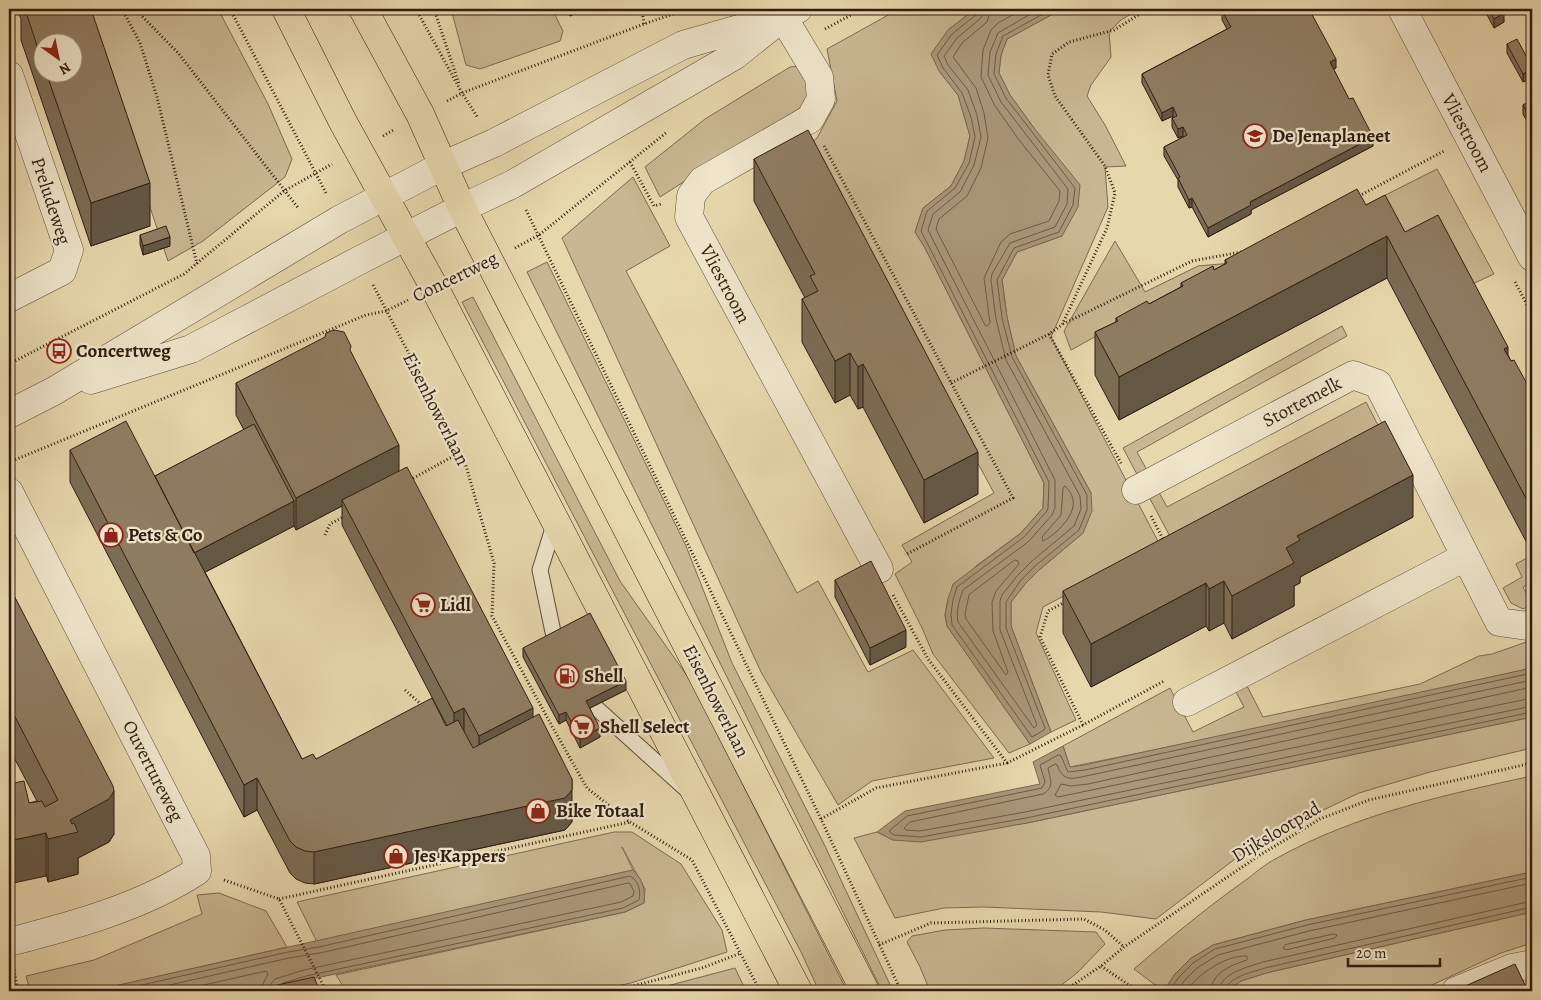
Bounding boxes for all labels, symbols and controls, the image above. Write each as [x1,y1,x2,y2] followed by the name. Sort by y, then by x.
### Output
[32,32,82,82] north arrow
[55,58,74,79] text: N
[1435,88,1499,177] street label: Vliestroom
[1242,123,1268,149] school or university icon: De Jenaplaneet
[1272,123,1391,149] place label: De Jenaplaneet
[25,154,77,248] street label: Preludeweg
[693,239,757,328] street label: Vliestroom
[408,245,503,309] street label: Concertweg
[46,338,72,364] bus stop icon: Concertweg
[76,338,171,364] place label: Concertweg
[396,348,476,470] street label: Eisenhowerlaan
[1258,370,1347,434] street label: Stortemelk
[98,522,124,548] shop icon: Pets & Co
[128,522,203,548] place label: Pets & Co
[410,592,436,618] supermarket icon: Lidl
[440,592,471,618] place label: Lidl
[676,640,756,762] street label: Eisenhowerlaan
[554,663,580,689] fuel station icon: Shell
[584,663,623,689] place label: Shell
[569,714,595,740] supermarket icon: Shell Select
[600,714,690,740] place label: Shell Select
[116,716,190,827] street label: Ouvertureweg
[1227,795,1326,869] street label: Dijkslootpad
[525,798,551,824] shop icon: Bike Totaal
[556,798,644,824] place label: Bike Totaal
[383,843,409,869] shop icon: Jes Kappers
[414,843,506,869] place label: Jes Kappers
[1348,935,1441,967] scale bar
[1356,943,1387,963] text: 20 m

